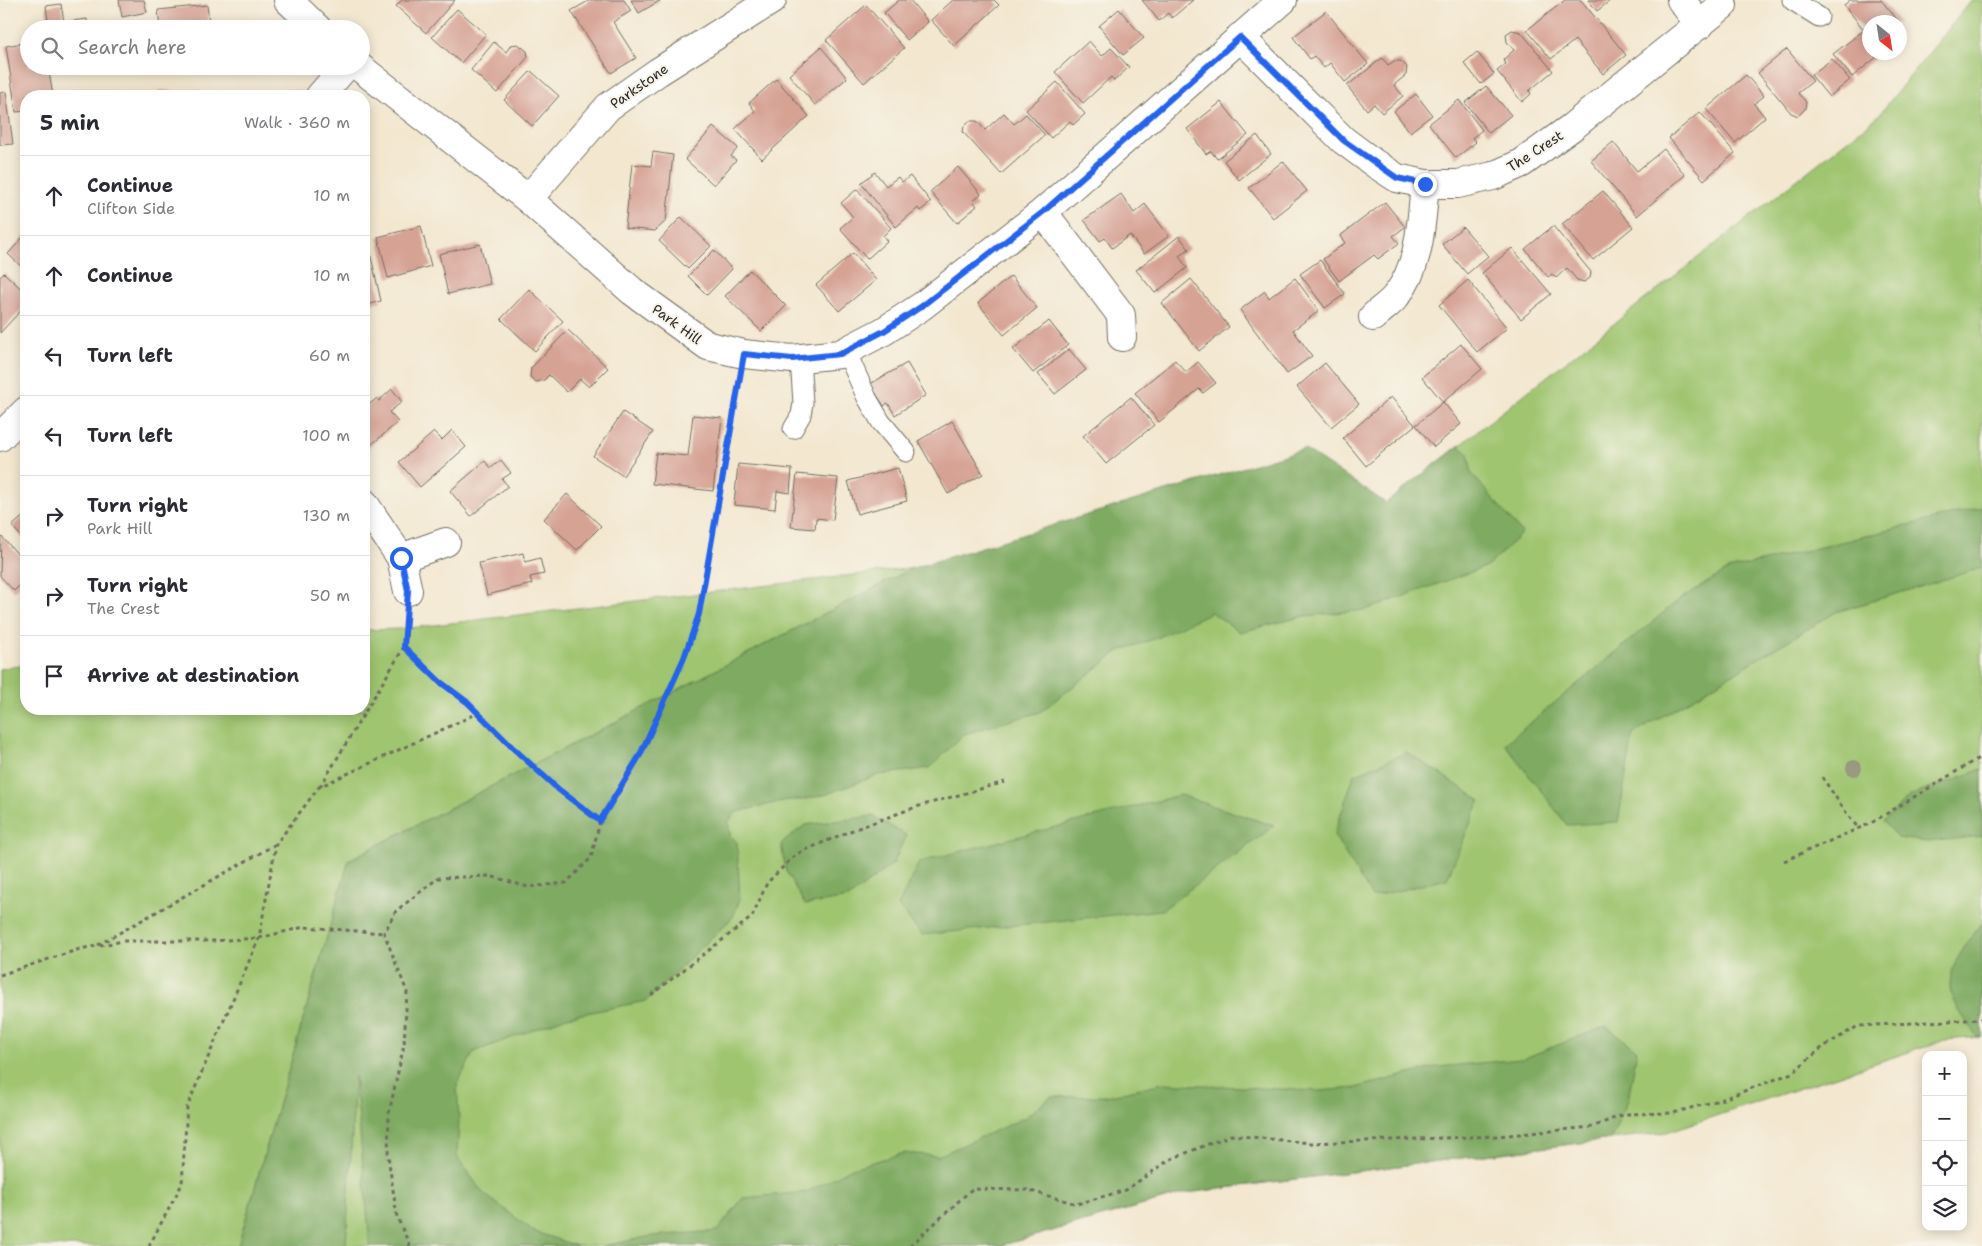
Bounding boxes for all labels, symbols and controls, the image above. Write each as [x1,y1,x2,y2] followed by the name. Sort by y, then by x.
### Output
[1862,15,1907,60] north arrow
[20,20,370,75] search box
[38,34,66,62] icon: search
[78,35,187,60] text: Search here
[606,59,672,113] street label: Parkstone
[40,109,100,137] text: 5 min
[244,112,350,133] text: Walk · 360 m
[1503,126,1567,176] street label: The Crest
[87,173,173,198] text: Continue
[1414,173,1437,196] route end
[40,182,68,210] icon: ahead
[313,185,350,206] text: 10 m
[87,198,175,219] text: Clifton Side
[40,262,68,290] icon: ahead
[87,263,173,288] text: Continue
[313,265,350,286] text: 10 m
[649,300,706,349] street label: Park Hill
[40,342,68,370] icon: left
[87,343,173,368] text: Turn left
[309,345,350,366] text: 60 m
[40,422,68,450] icon: left
[87,423,173,448] text: Turn left
[302,425,350,446] text: 100 m
[87,493,188,518] text: Turn right
[40,502,68,530] icon: right
[303,505,350,526] text: 130 m
[87,518,152,539] text: Park Hill
[390,547,413,570] route start
[87,573,188,598] text: Turn right
[40,582,68,610] icon: right
[310,585,350,606] text: 50 m
[87,598,160,619] text: The Crest
[40,662,68,690] icon: arrive
[87,663,299,688] text: Arrive at destination
[1922,1051,1967,1231] map controls
[1922,1051,1967,1096] button: +
[1922,1096,1967,1141] button: −
[1922,1141,1967,1186] button: locate
[1922,1186,1967,1231] button: layers

